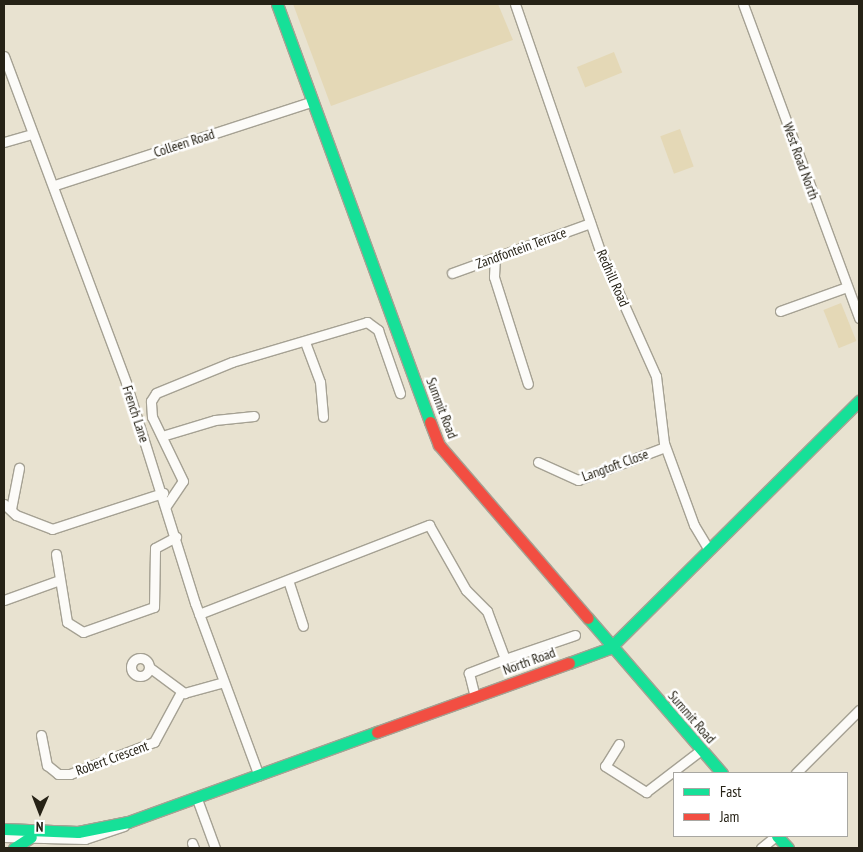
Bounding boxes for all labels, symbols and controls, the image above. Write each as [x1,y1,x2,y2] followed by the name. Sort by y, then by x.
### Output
[779,120,823,202] street label: West Road North
[151,125,217,161] street label: Colleen Road
[473,224,569,272] street label: Zandfontein Terrace
[593,247,633,309] street label: Redhill Road
[423,375,461,441] street label: Summit Road
[119,383,153,445] street label: French Lane
[579,445,651,485] street label: Langtoft Close
[500,644,558,678] street label: North Road
[665,687,719,747] street label: Summit Road
[73,737,151,779] street label: Robert Crescent
[673,772,848,837] legend
[720,782,741,801] text: Fast
[15,787,65,837] north arrow
[720,807,739,826] text: Jam
[36,818,44,836] text: N

